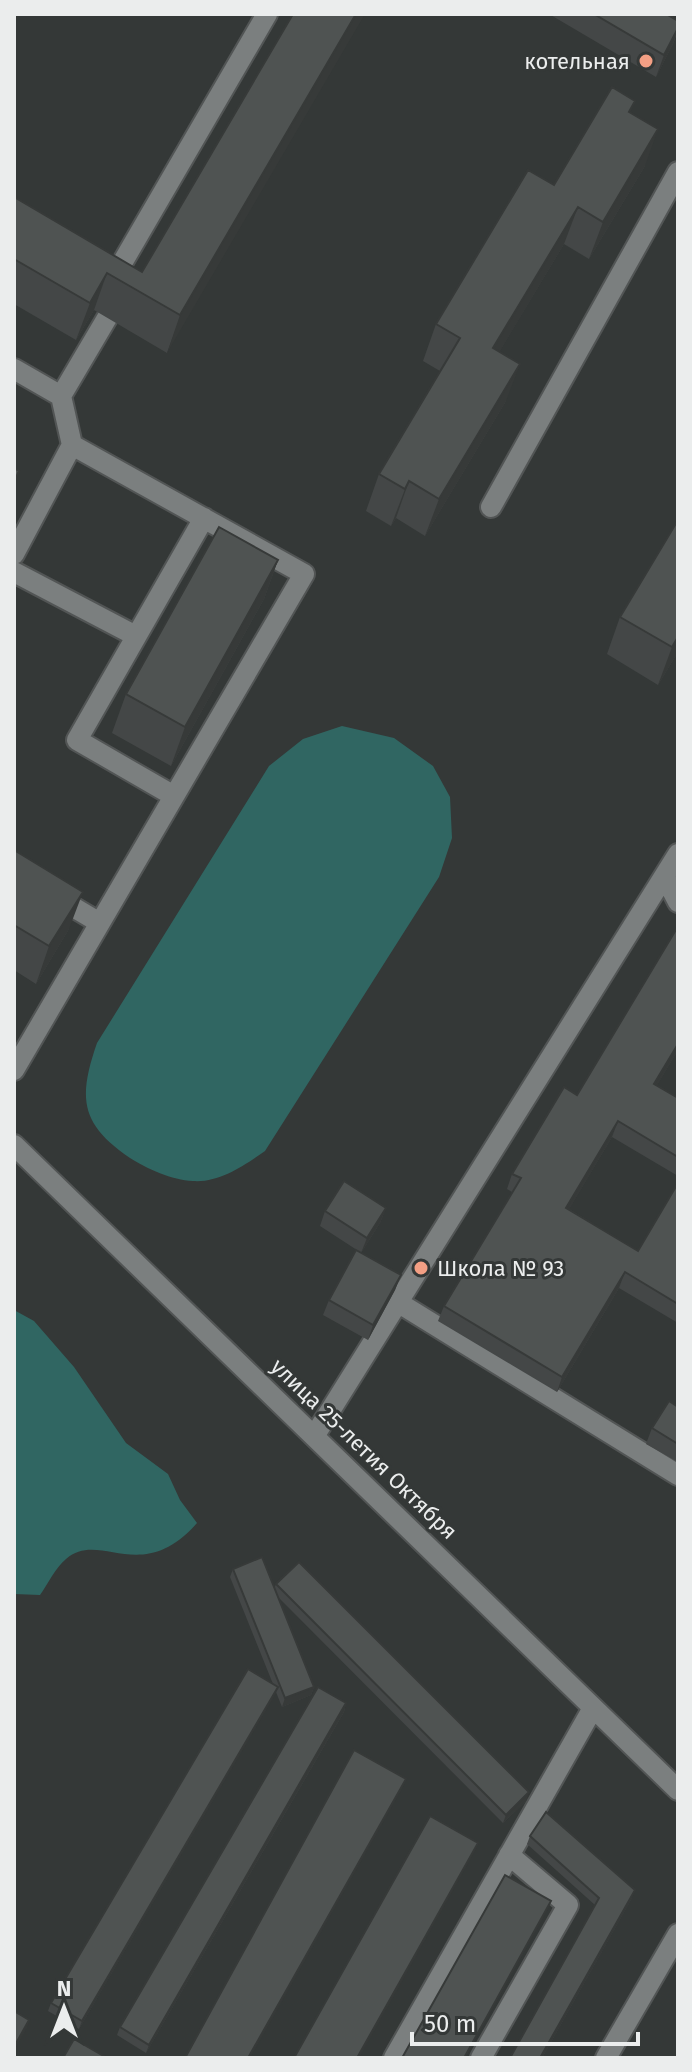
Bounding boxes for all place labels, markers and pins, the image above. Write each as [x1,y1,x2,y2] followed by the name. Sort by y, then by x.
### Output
[524,48,630,75] place label: котельная
[637,52,655,70] marker: котельная
[437,1255,564,1282] place label: Школа № 93
[412,1259,430,1277] marker: Школа № 93

